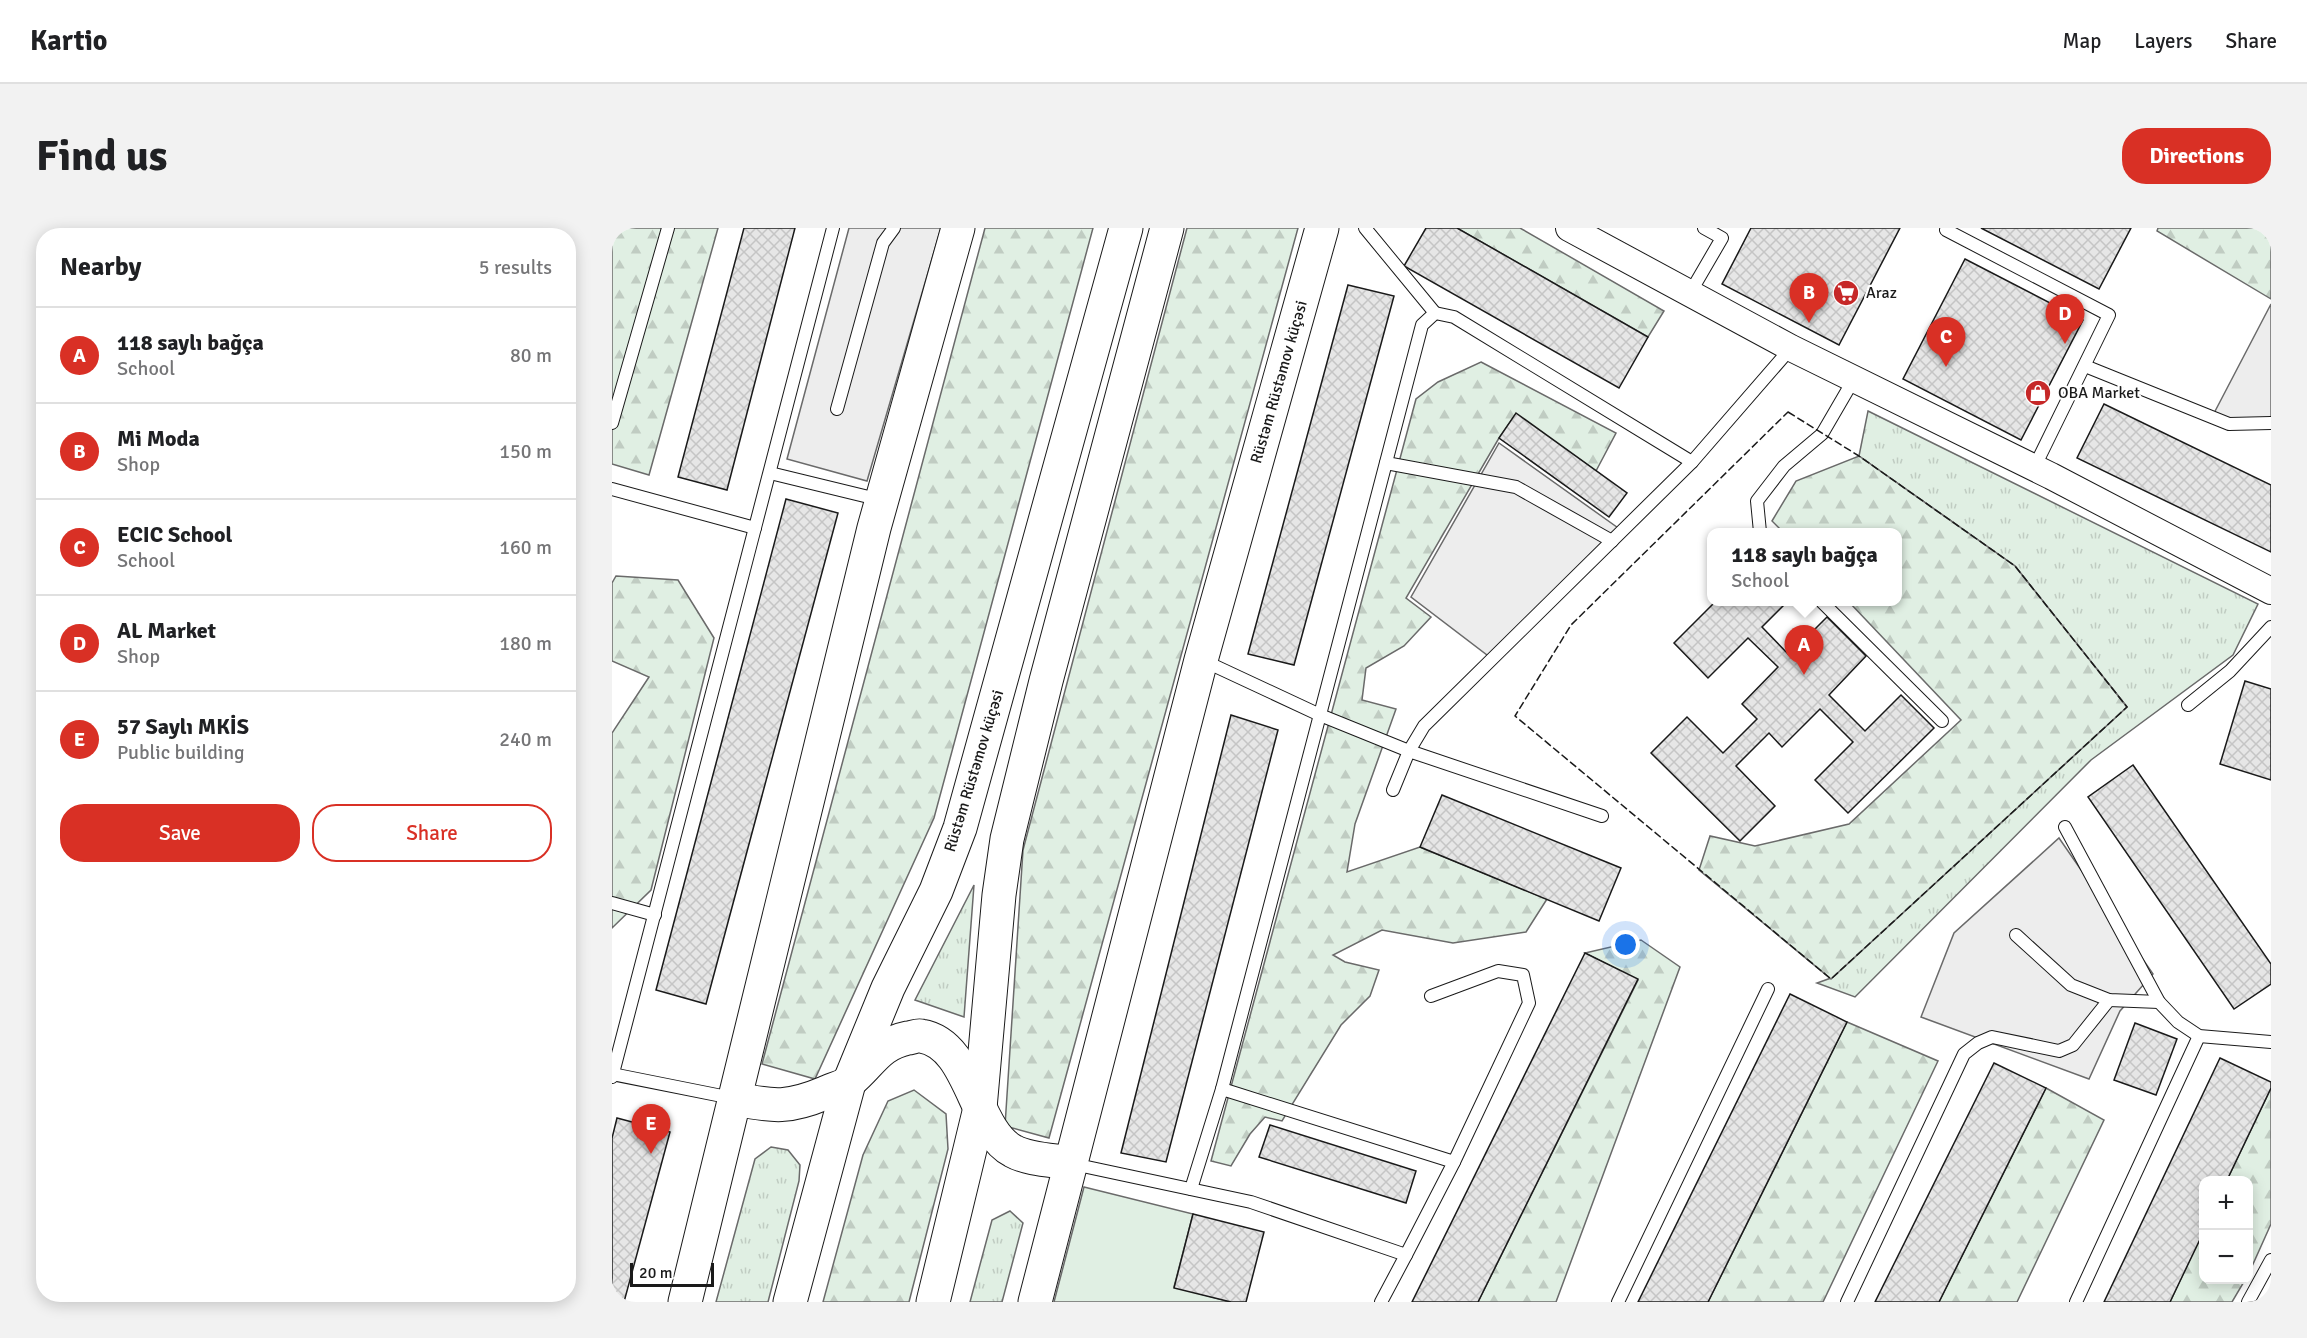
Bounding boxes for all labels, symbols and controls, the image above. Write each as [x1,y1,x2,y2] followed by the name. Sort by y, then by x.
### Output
[30,24,107,58] text: Kartio
[2063,28,2101,54] text: Map
[2134,28,2192,54] text: Layers
[2225,28,2277,54] text: Share
[2122,128,2271,184] button: Directions
[36,131,167,182] text: Find us
[60,251,141,283] text: Nearby
[479,255,552,280] text: 5 results
[1790,274,1828,323] pin: B
[1831,278,1861,308] supermarket icon: Araz
[1866,283,1897,303] place label: Araz
[2046,294,2084,344] pin: D
[1246,298,1312,466] street label: Rüstəm Rüstəmov küçəsi
[1926,318,1966,367] pin: C
[117,329,264,356] text: 118 saylı bağça
[73,343,86,368] text: A
[510,343,552,368] text: 80 m
[117,356,175,381] text: School
[2023,378,2053,408] shop icon: OBA Market
[2058,383,2140,403] place label: OBA Market
[117,425,200,452] text: Mi Moda
[73,439,86,464] text: B
[499,439,552,464] text: 150 m
[117,452,160,477] text: Shop
[117,521,232,548] text: ECIC School
[1707,528,1902,606] popup
[73,535,86,560] text: C
[499,535,552,560] text: 160 m
[1731,541,1878,568] text: 118 saylı bağça
[117,548,175,573] text: School
[1731,568,1789,593] text: School
[117,617,216,644] text: AL Market
[1784,626,1824,675] pin: A
[73,631,86,656] text: D
[499,631,552,656] text: 180 m
[117,644,160,669] text: Shop
[940,687,1008,855] street label: Rüstəm Rüstəmov küçəsi
[117,713,249,740] text: 57 Saylı MKİS
[74,727,85,752] text: E
[499,727,552,752] text: 240 m
[117,740,245,765] text: Public building
[60,804,300,862] button: Save
[312,804,552,862] button: Share
[1611,930,1640,959] your location
[632,1104,670,1154] pin: E
[2199,1176,2253,1284] map controls
[2199,1176,2253,1230] button: +
[2199,1230,2253,1284] button: −
[630,1260,714,1288] scale bar
[639,1263,673,1283] text: 20 m

